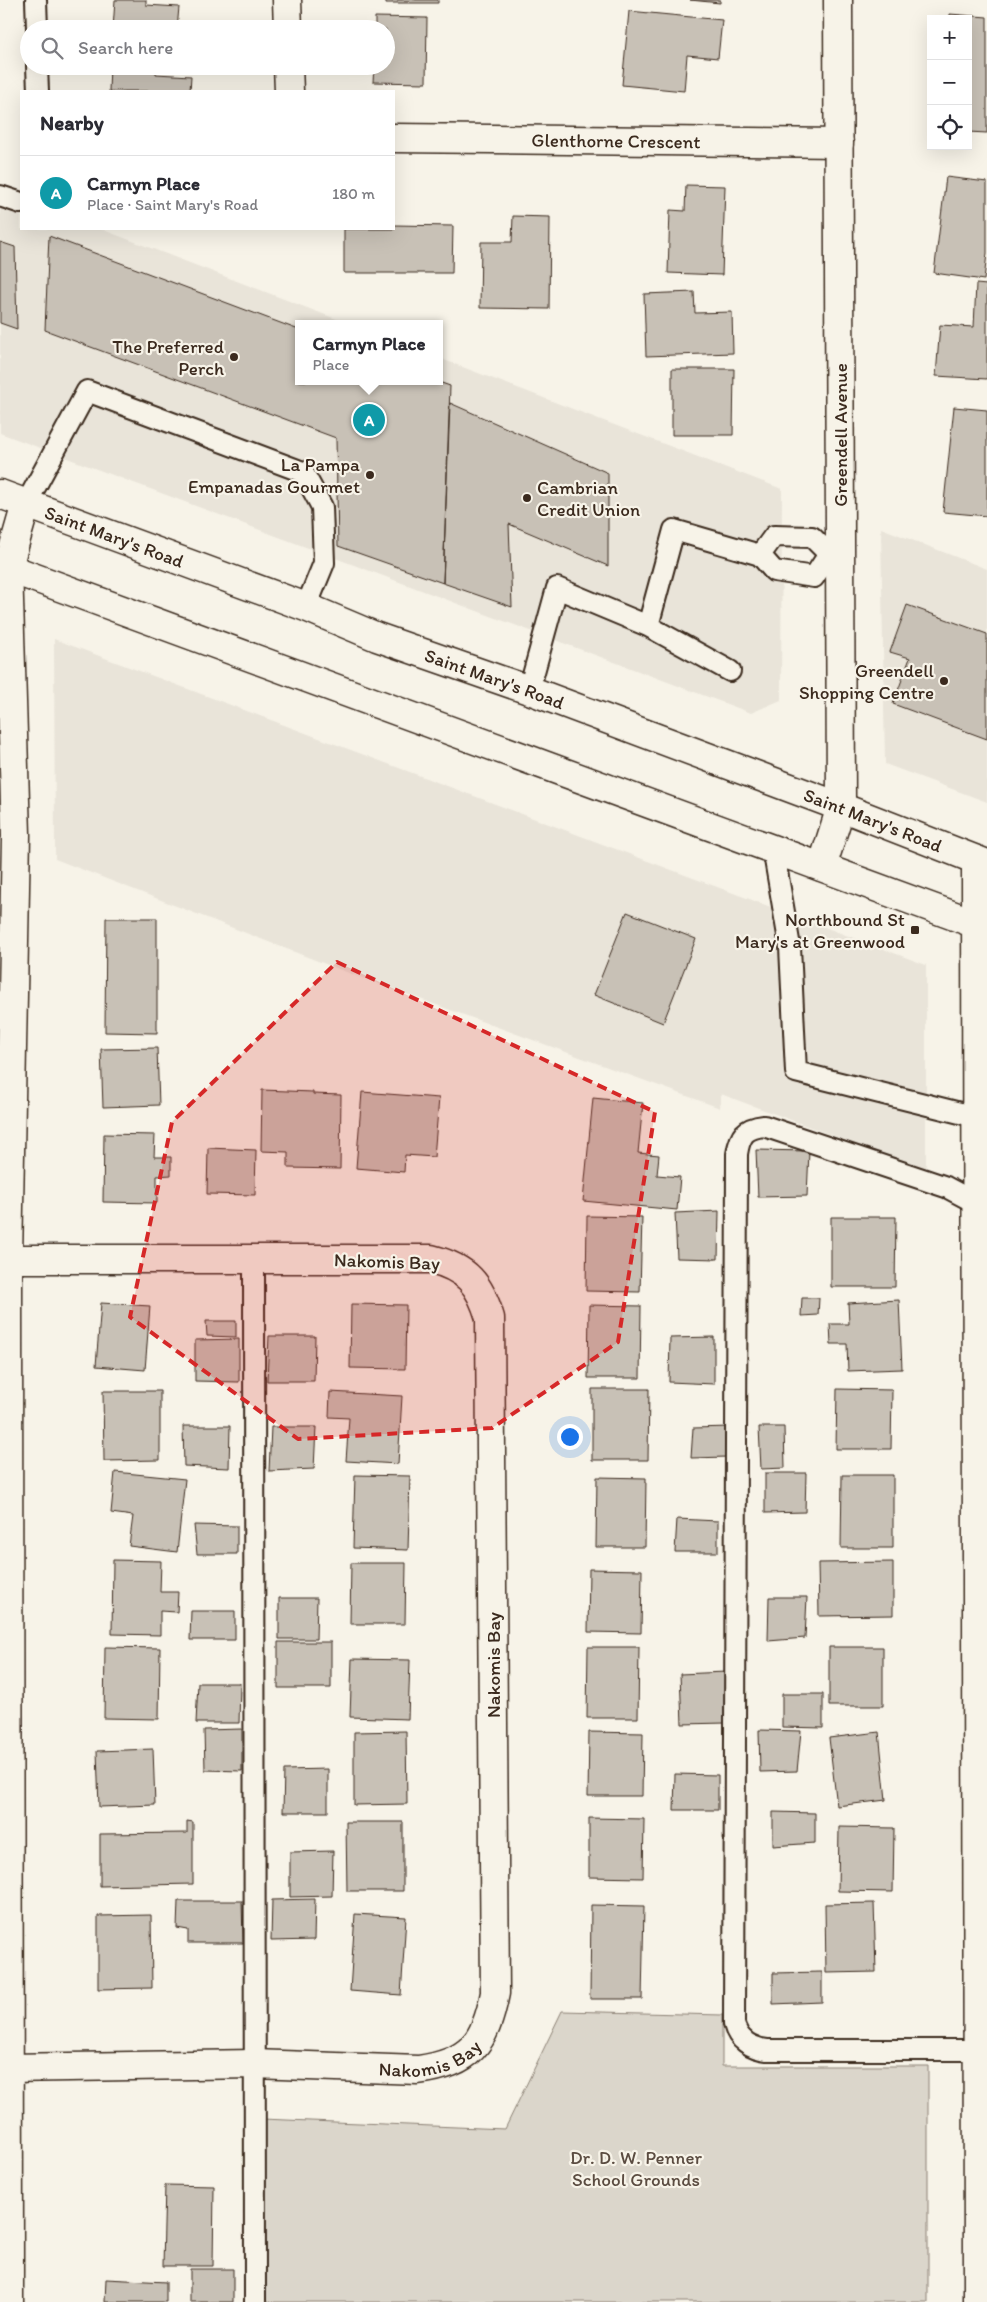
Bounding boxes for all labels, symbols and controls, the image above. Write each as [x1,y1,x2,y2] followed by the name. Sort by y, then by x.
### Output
[927,15,972,150] map controls
[927,15,972,60] button: +
[20,20,395,75] search box
[38,34,66,62] icon: search
[78,36,173,59] text: Search here
[927,60,972,105] button: −
[927,105,972,150] button: locate
[40,110,104,135] text: Nearby
[531,129,701,153] street label: Glenthorne Crescent
[87,172,200,195] text: Carmyn Place
[51,184,61,203] text: A
[332,184,375,203] text: 180 m
[87,195,258,214] text: Place · Saint Mary's Road
[295,320,443,385] popup
[312,332,426,355] text: Carmyn Place
[112,335,225,380] place label: The Preferred Perch
[228,351,240,363] marker: The Preferred Perch
[312,355,349,374] text: Place
[829,363,852,507] street label: Greendell Avenue
[353,401,385,439] pin: A
[188,453,360,498] place label: La Pampa Empanadas Gourmet
[364,469,376,481] marker: La Pampa Empanadas Gourmet
[537,476,640,521] place label: Cambrian Credit Union
[521,492,533,504] marker: Cambrian Credit Union
[42,501,188,573] street label: Saint Mary's Road
[422,644,568,714] street label: Saint Mary's Road
[799,659,935,704] place label: Greendell Shopping Centre
[938,675,950,687] marker: Greendell Shopping Centre
[801,783,946,858] street label: Saint Mary's Road
[735,908,905,953] place label: Northbound St Mary's at Greenwood
[909,924,921,936] marker: Northbound St Mary's at Greenwood
[334,1248,440,1275] street label: Nakomis Bay
[557,1424,583,1450] your location
[482,1612,505,1718] street label: Nakomis Bay
[378,2035,486,2082] street label: Nakomis Bay
[570,2146,702,2191] park label: Dr. D. W. Penner School Grounds

